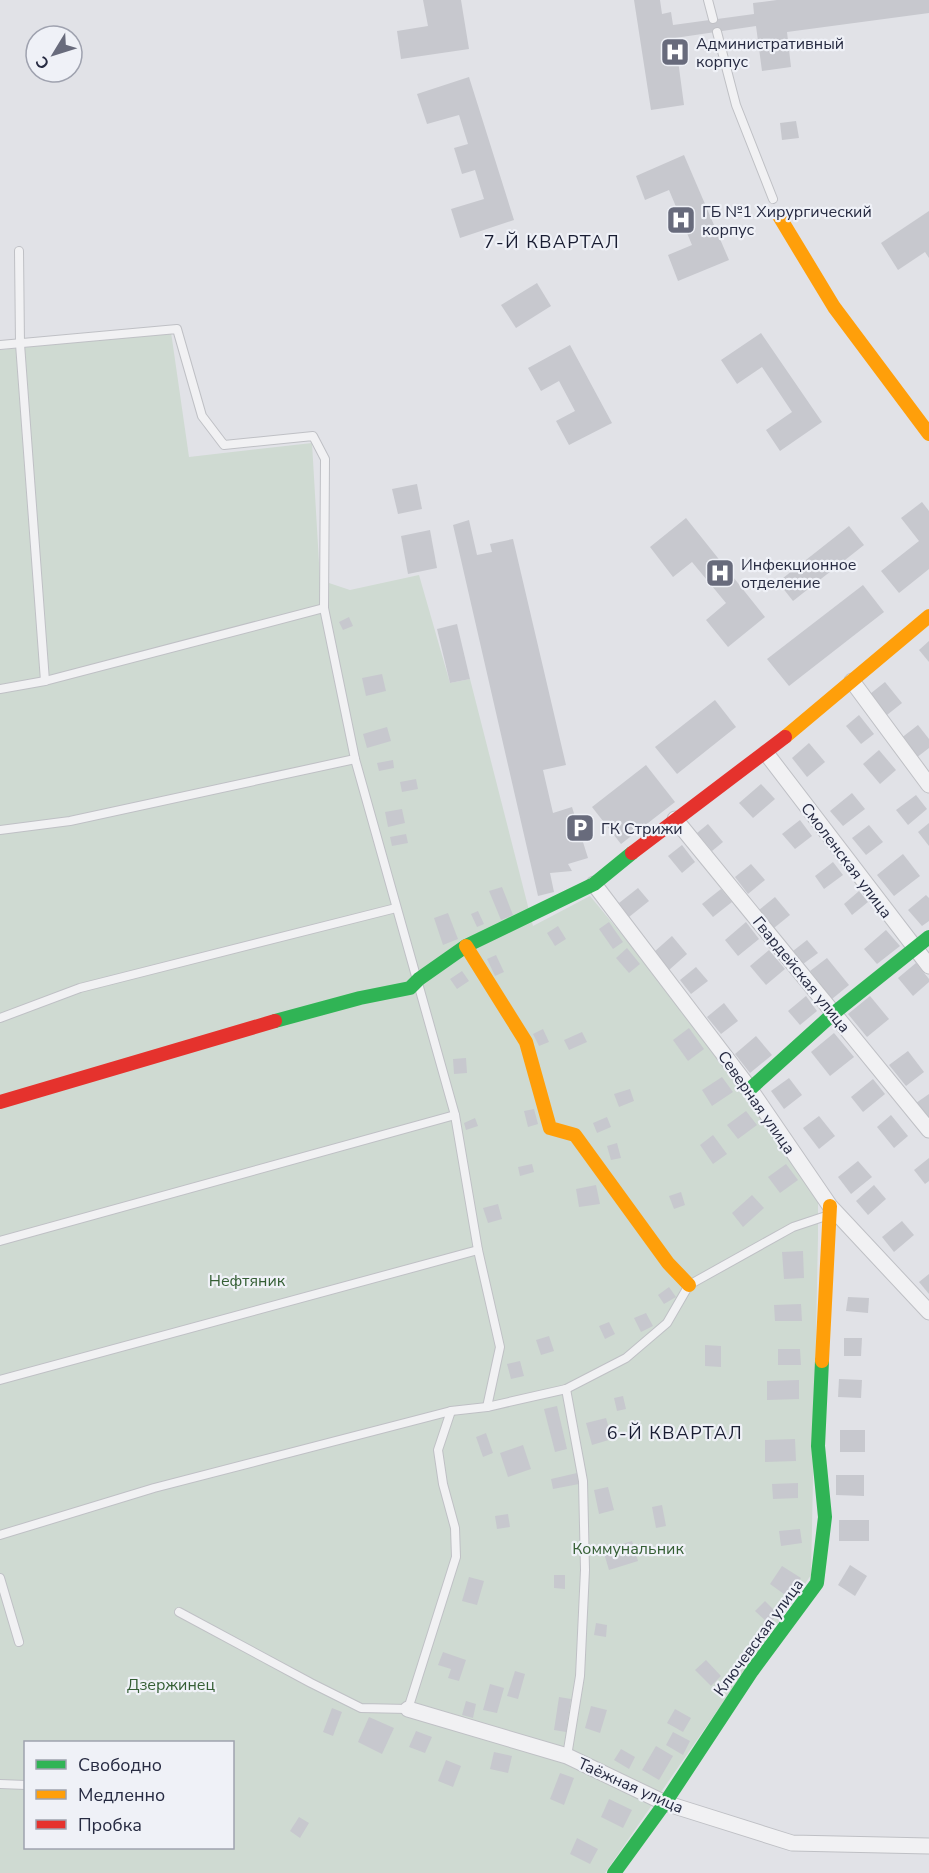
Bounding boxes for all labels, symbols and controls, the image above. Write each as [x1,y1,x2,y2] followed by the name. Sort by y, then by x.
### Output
[24,24,84,84] north arrow
[696,33,844,73] place label: Административный корпус
[659,36,691,68] hospital icon: Административный корпус
[31,51,55,74] text: С
[702,201,872,241] place label: ГБ №1 Хирургический корпус
[665,204,697,236] hospital icon: ГБ №1 Хирургический корпус
[484,230,620,254] district label: 7-Й КВАРТАЛ
[741,554,857,594] place label: Инфекционное отделение
[704,557,736,589] hospital icon: Инфекционное отделение
[795,798,897,923] street label: Смоленская улица
[564,812,596,844] parking icon: ГК Стрижи
[601,818,683,840] place label: ГК Стрижи
[747,912,855,1037] street label: Гвардейская улица
[712,1046,800,1159] street label: Северная улица
[209,1270,286,1292] park label: Нефтяник
[607,1421,743,1445] district label: 6-Й КВАРТАЛ
[572,1538,684,1560] park label: Коммунальник
[709,1575,809,1701] street label: Ключевская улица
[127,1674,215,1696] park label: Дзержинец
[24,1741,234,1849] legend
[78,1753,162,1777] text: Свободно
[574,1753,687,1819] street label: Таёжная улица
[78,1783,165,1807] text: Медленно
[78,1813,142,1837] text: Пробка

